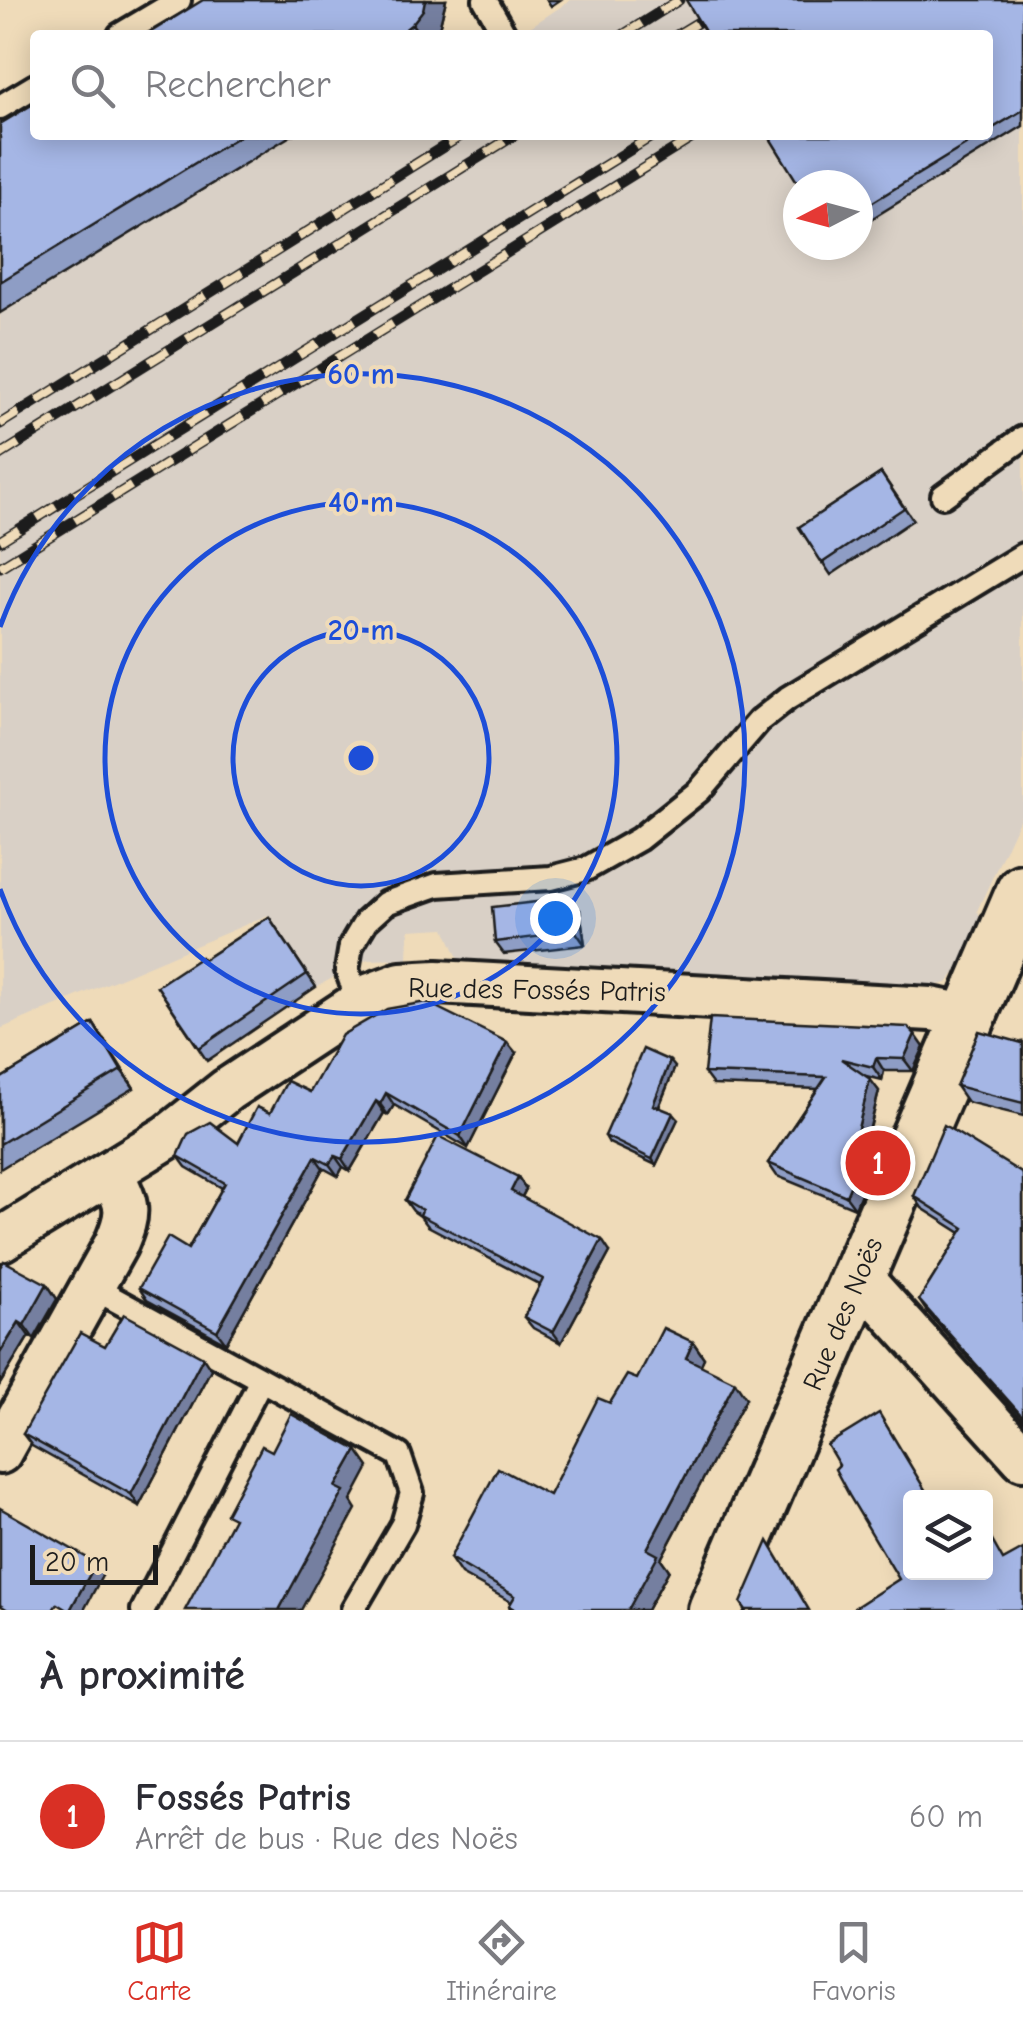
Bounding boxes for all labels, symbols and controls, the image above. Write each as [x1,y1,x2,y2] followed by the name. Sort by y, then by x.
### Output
[30,30,993,140] search box
[65,58,120,113] icon: search
[145,63,331,107] text: Rechercher
[783,170,873,260] north arrow
[327,357,395,392] text: 60 m
[328,485,394,520] text: 40 m
[328,613,394,648] text: 20 m
[343,740,379,776] centre of rings
[530,893,581,944] your location
[408,972,666,1008] street label: Rue des Fossés Patris
[846,1126,910,1200] pin: 1
[796,1233,890,1395] street label: Rue des Noës
[903,1490,993,1580] map controls
[903,1490,993,1580] button: layers
[30,1540,158,1584] scale bar
[45,1546,109,1578] text: 20 m
[40,1651,245,1700] text: À proximité
[135,1776,351,1820] text: Fossés Patris
[66,1798,79,1835] text: 1
[909,1798,983,1835] text: 60 m
[135,1820,518,1857] text: Arrêt de bus · Rue des Noës
[127,1915,191,2007] tab: Carte
[446,1915,557,2007] tab: Itinéraire
[812,1915,896,2007] tab: Favoris

